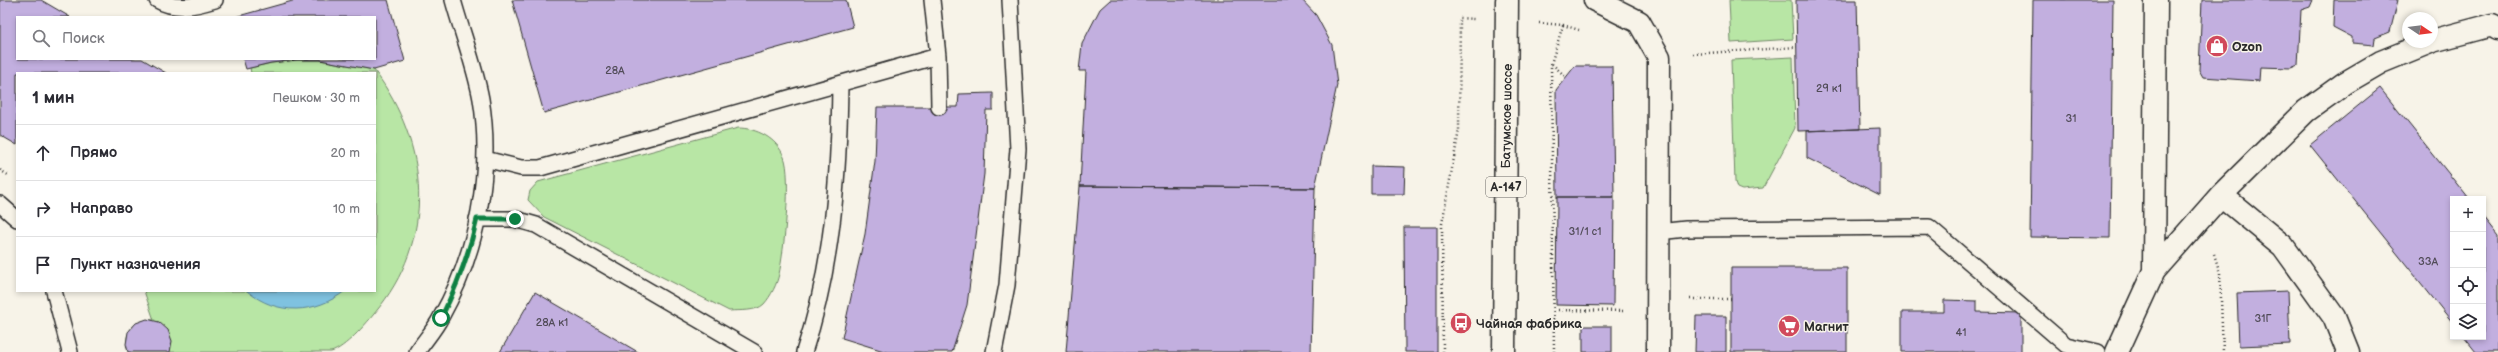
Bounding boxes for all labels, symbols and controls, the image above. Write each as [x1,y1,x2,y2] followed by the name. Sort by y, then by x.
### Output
[2402,12,2438,48] north arrow
[16,16,376,60] search box
[30,27,52,49] icon: search
[62,29,105,48] text: Поиск
[2204,33,2230,59] shop icon: Ozon
[2232,39,2262,55] place label: Ozon
[605,64,625,77] house number: 28А
[1498,64,1516,169] street label: Батумское шоссе
[1816,82,1842,95] house number: 29 к1
[32,88,74,108] text: 1 мин
[273,90,360,106] text: Пешком · 30 m
[2065,112,2077,125] house number: 31
[32,142,54,164] icon: ahead
[70,143,117,162] text: Прямо
[330,145,360,161] text: 20 m
[1486,177,1526,197] road number: А-147
[2450,196,2486,340] map controls
[2450,196,2486,232] button: +
[32,198,54,220] icon: right
[70,199,133,218] text: Направо
[333,201,360,217] text: 10 m
[506,210,524,228] route end
[1569,225,1601,238] house number: 31/1 с1
[2450,232,2486,268] button: −
[32,254,54,276] icon: arrive
[70,255,201,274] text: Пункт назначения
[2418,255,2438,268] house number: 33А
[2450,268,2486,304] button: locate
[2450,304,2486,340] button: layers
[432,309,450,327] route start
[1448,310,1474,336] bus stop icon: Чайная фабрика
[2254,312,2272,325] house number: 31Г
[1776,313,1802,339] supermarket icon: Магнит
[536,316,568,329] house number: 28А к1
[1476,316,1582,332] place label: Чайная фабрика
[1804,319,1849,335] place label: Магнит
[1956,326,1966,339] house number: 41

